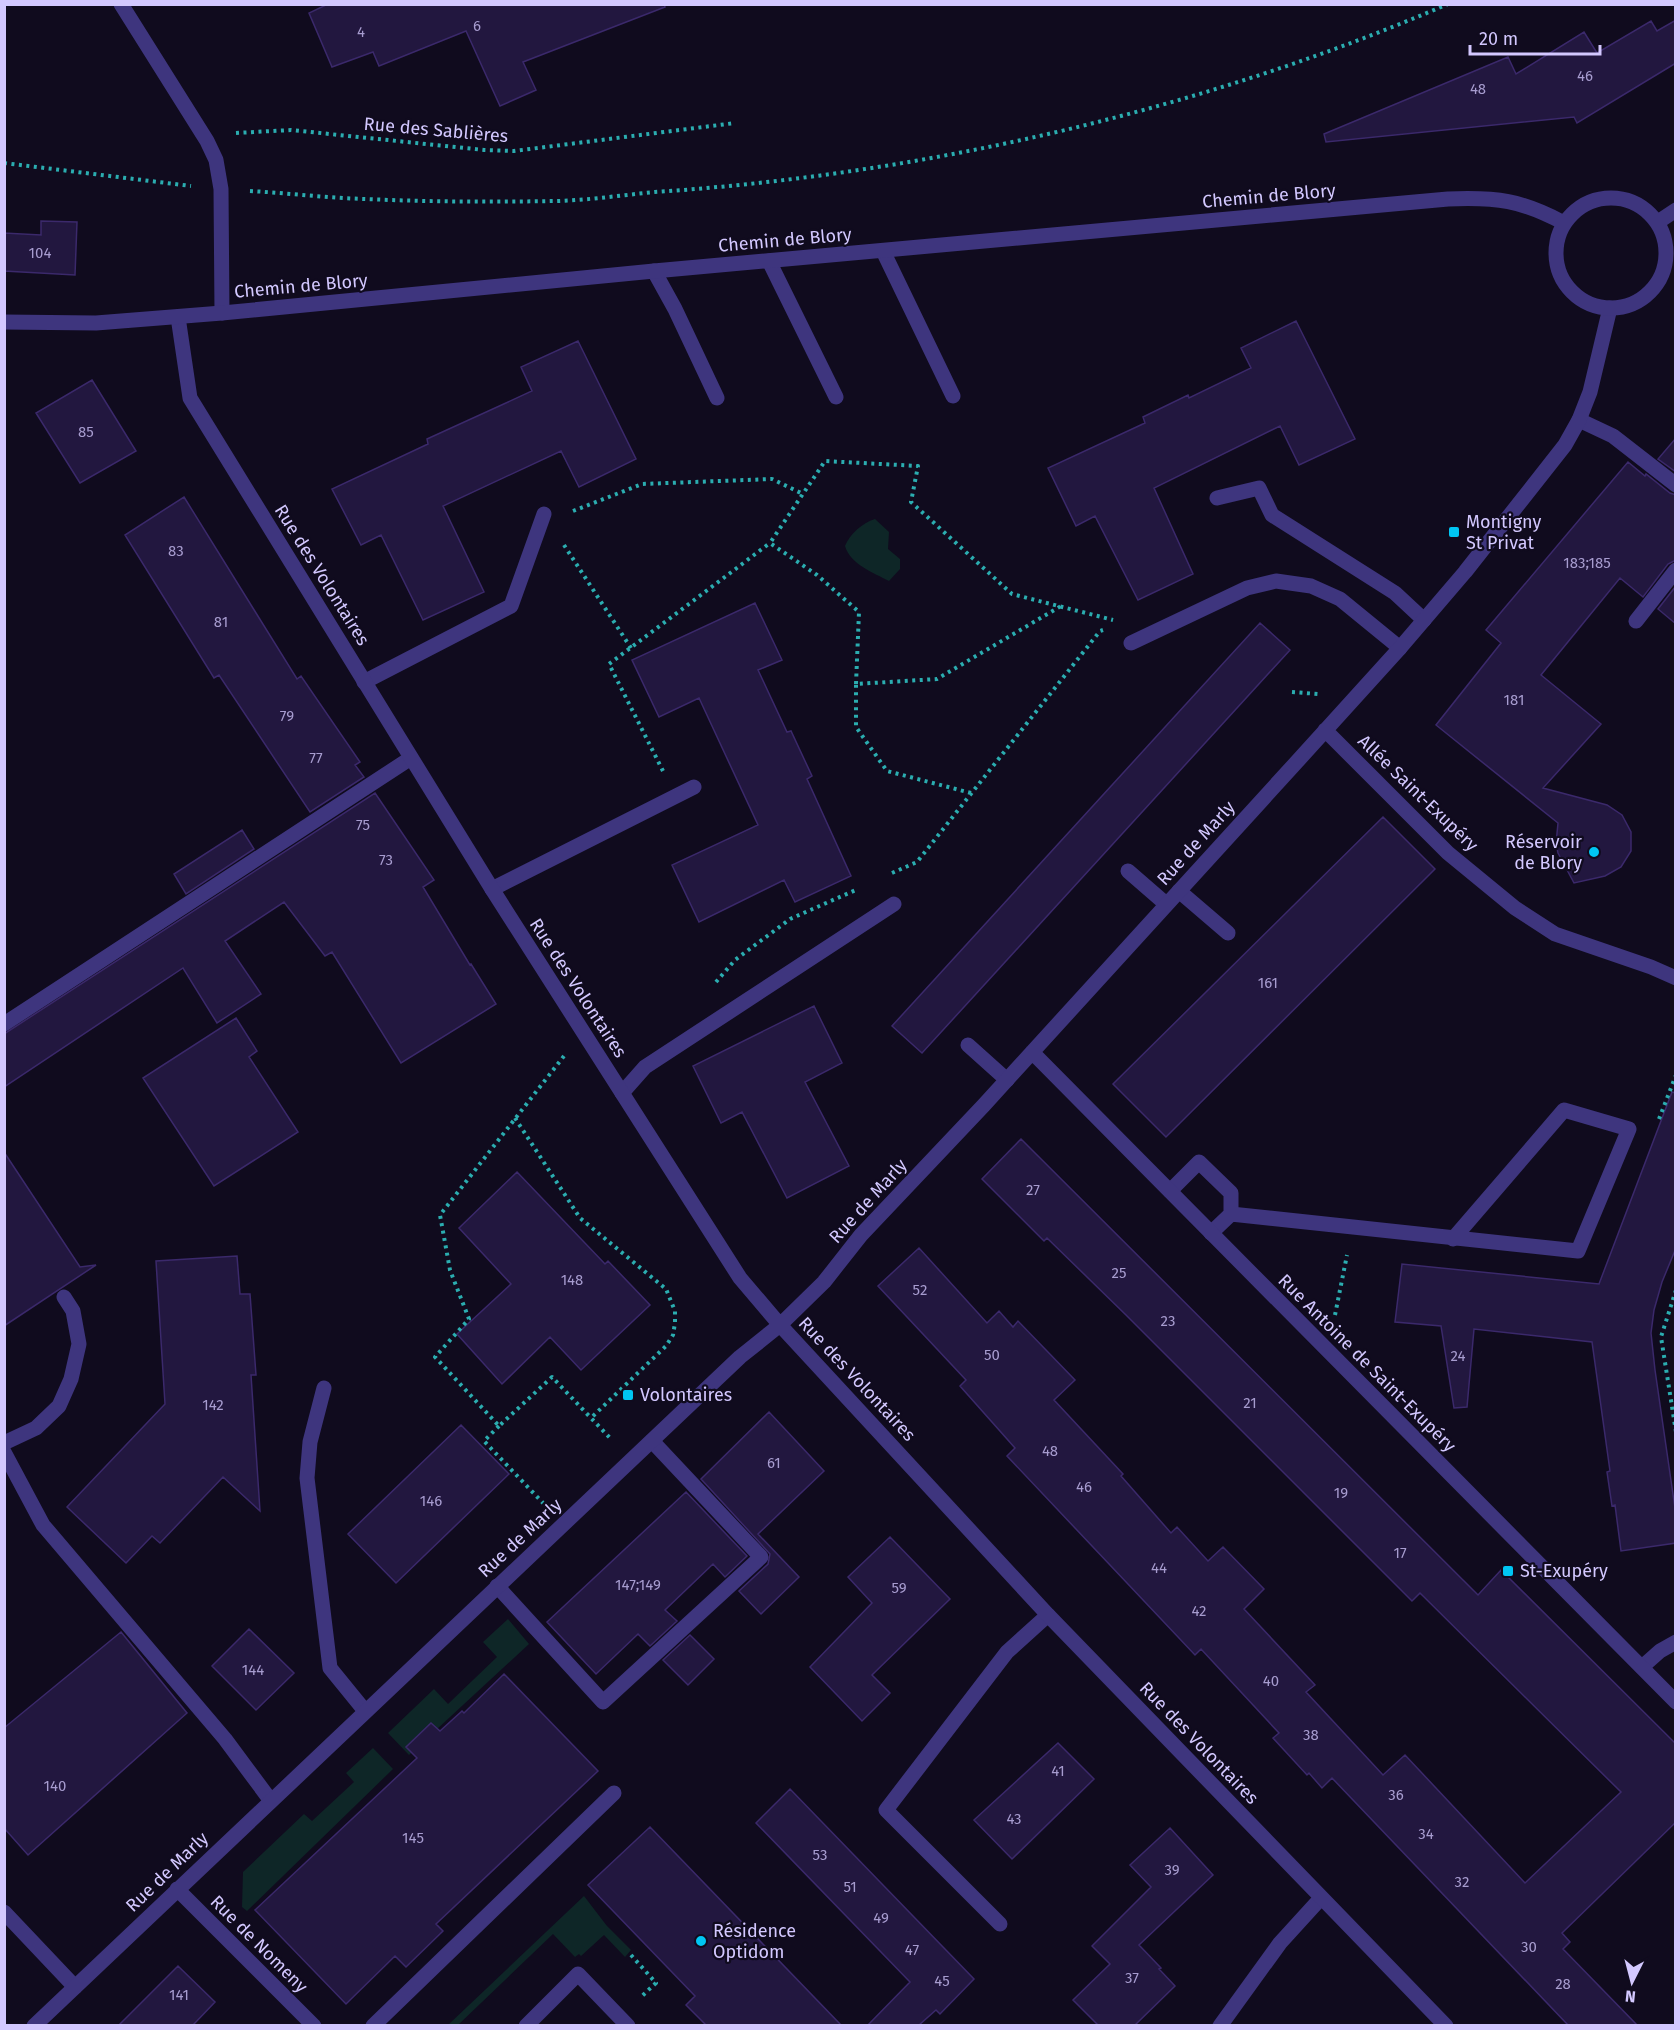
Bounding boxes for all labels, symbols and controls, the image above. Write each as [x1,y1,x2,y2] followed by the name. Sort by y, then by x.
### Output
[473,17,481,35] house number: 6
[1470,18,1600,56] scale bar
[357,23,365,41] house number: 4
[1479,28,1518,50] text: 20 m
[1577,67,1593,85] house number: 46
[1470,80,1486,98] house number: 48
[363,113,509,147] street label: Rue des Sablières
[1201,179,1337,213] street label: Chemin de Blory
[717,223,853,257] street label: Chemin de Blory
[29,244,51,262] house number: 104
[233,269,369,303] street label: Chemin de Blory
[78,423,94,441] house number: 85
[270,501,374,649] street label: Rue des Volontaires
[1466,511,1541,554] place label: Montigny St Privat
[1447,525,1461,539] marker: Montigny St Privat
[168,542,184,560] house number: 83
[1563,554,1611,572] house number: 183;185
[214,613,228,631] house number: 81
[1504,691,1524,709] house number: 181
[280,707,294,725] house number: 79
[1353,730,1483,856] street label: Allée Saint-Exupéry
[309,749,323,767] house number: 77
[1152,796,1240,890] street label: Rue de Marly
[356,816,370,834] house number: 75
[1505,831,1582,874] place label: Réservoir de Blory
[1587,845,1601,859] marker: Réservoir de Blory
[379,851,393,869] house number: 73
[525,914,631,1062] street label: Rue des Volontaires
[1258,974,1278,992] house number: 161
[824,1154,912,1248] street label: Rue de Marly
[1026,1181,1040,1199] house number: 27
[1112,1264,1126,1282] house number: 25
[1274,1270,1461,1457] street label: Rue Antoine de Saint-Exupéry
[561,1271,583,1289] house number: 148
[913,1281,927,1299] house number: 52
[794,1312,920,1446] street label: Rue des Volontaires
[1161,1312,1175,1330] house number: 23
[984,1346,1000,1364] house number: 50
[1450,1347,1466,1365] house number: 24
[640,1384,732,1406] place label: Volontaires
[621,1388,635,1402] marker: Volontaires
[1243,1394,1257,1412] house number: 21
[202,1396,224,1414] house number: 142
[1042,1442,1058,1460] house number: 48
[767,1454,781,1472] house number: 61
[1076,1478,1092,1496] house number: 46
[1334,1484,1348,1502] house number: 19
[420,1492,442,1510] house number: 146
[474,1494,566,1582] street label: Rue de Marly
[1393,1544,1407,1562] house number: 17
[1151,1559,1167,1577] house number: 44
[1520,1560,1608,1582] place label: St-Exupéry
[1501,1564,1515,1578] marker: St-Exupéry
[615,1576,661,1594] house number: 147;149
[891,1579,907,1597] house number: 59
[1191,1602,1207,1620] house number: 42
[242,1661,264,1679] house number: 144
[1263,1672,1279,1690] house number: 40
[1135,1677,1263,1809] street label: Rue des Volontaires
[1303,1726,1319,1744] house number: 38
[1051,1762,1065,1780] house number: 41
[44,1777,66,1795] house number: 140
[1388,1786,1404,1804] house number: 36
[1006,1810,1022,1828] house number: 43
[1418,1825,1434,1843] house number: 34
[121,1827,213,1917] street label: Rue de Marly
[402,1829,424,1847] house number: 145
[813,1846,827,1864] house number: 53
[1164,1861,1180,1879] house number: 39
[1455,1873,1469,1891] house number: 32
[843,1878,857,1896] house number: 51
[206,1891,312,1997] street label: Rue de Nomeny
[873,1909,889,1927] house number: 49
[713,1920,796,1963] place label: Résidence Optidom
[694,1934,708,1948] marker: Résidence Optidom
[1521,1938,1537,1956] house number: 30
[905,1941,919,1959] house number: 47
[1602,1952,1662,2012] north arrow
[1125,1969,1139,1987] house number: 37
[934,1972,950,1990] house number: 45
[1555,1975,1571,1993] house number: 28
[169,1986,189,2004] house number: 141
[1624,1986,1637,2006] text: N

